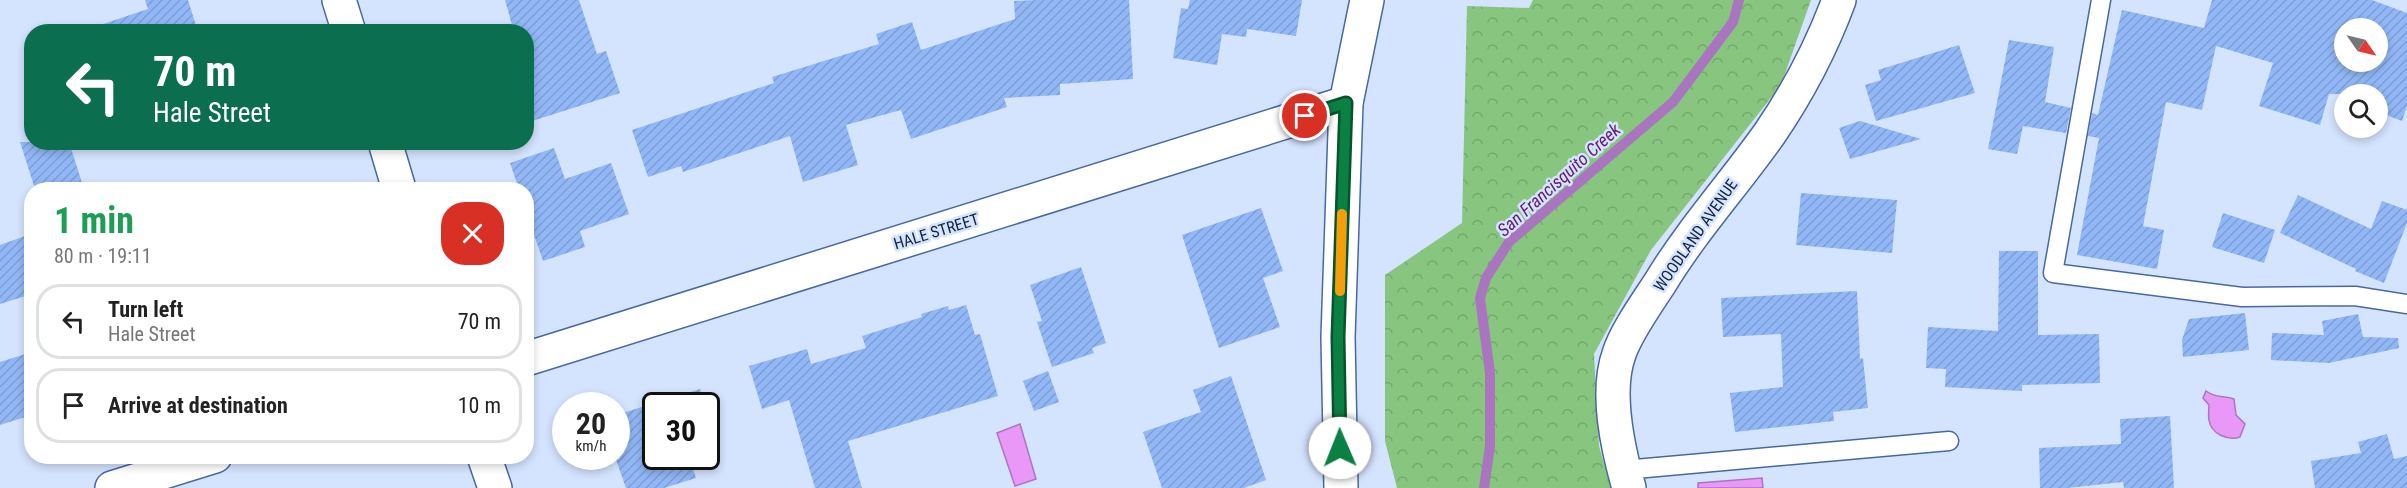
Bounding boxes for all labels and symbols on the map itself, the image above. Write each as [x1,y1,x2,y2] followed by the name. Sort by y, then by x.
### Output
[2334,18,2388,72] north arrow
[1279,90,1330,141] pin
[1493,118,1625,240] water label: San Francisquito Creek
[1650,175,1741,295] street label: WOODLAND AVENUE
[891,210,981,253] street label: HALE STREET
[642,392,720,470] speed limit sign: 30
[1308,416,1372,480] position arrow

